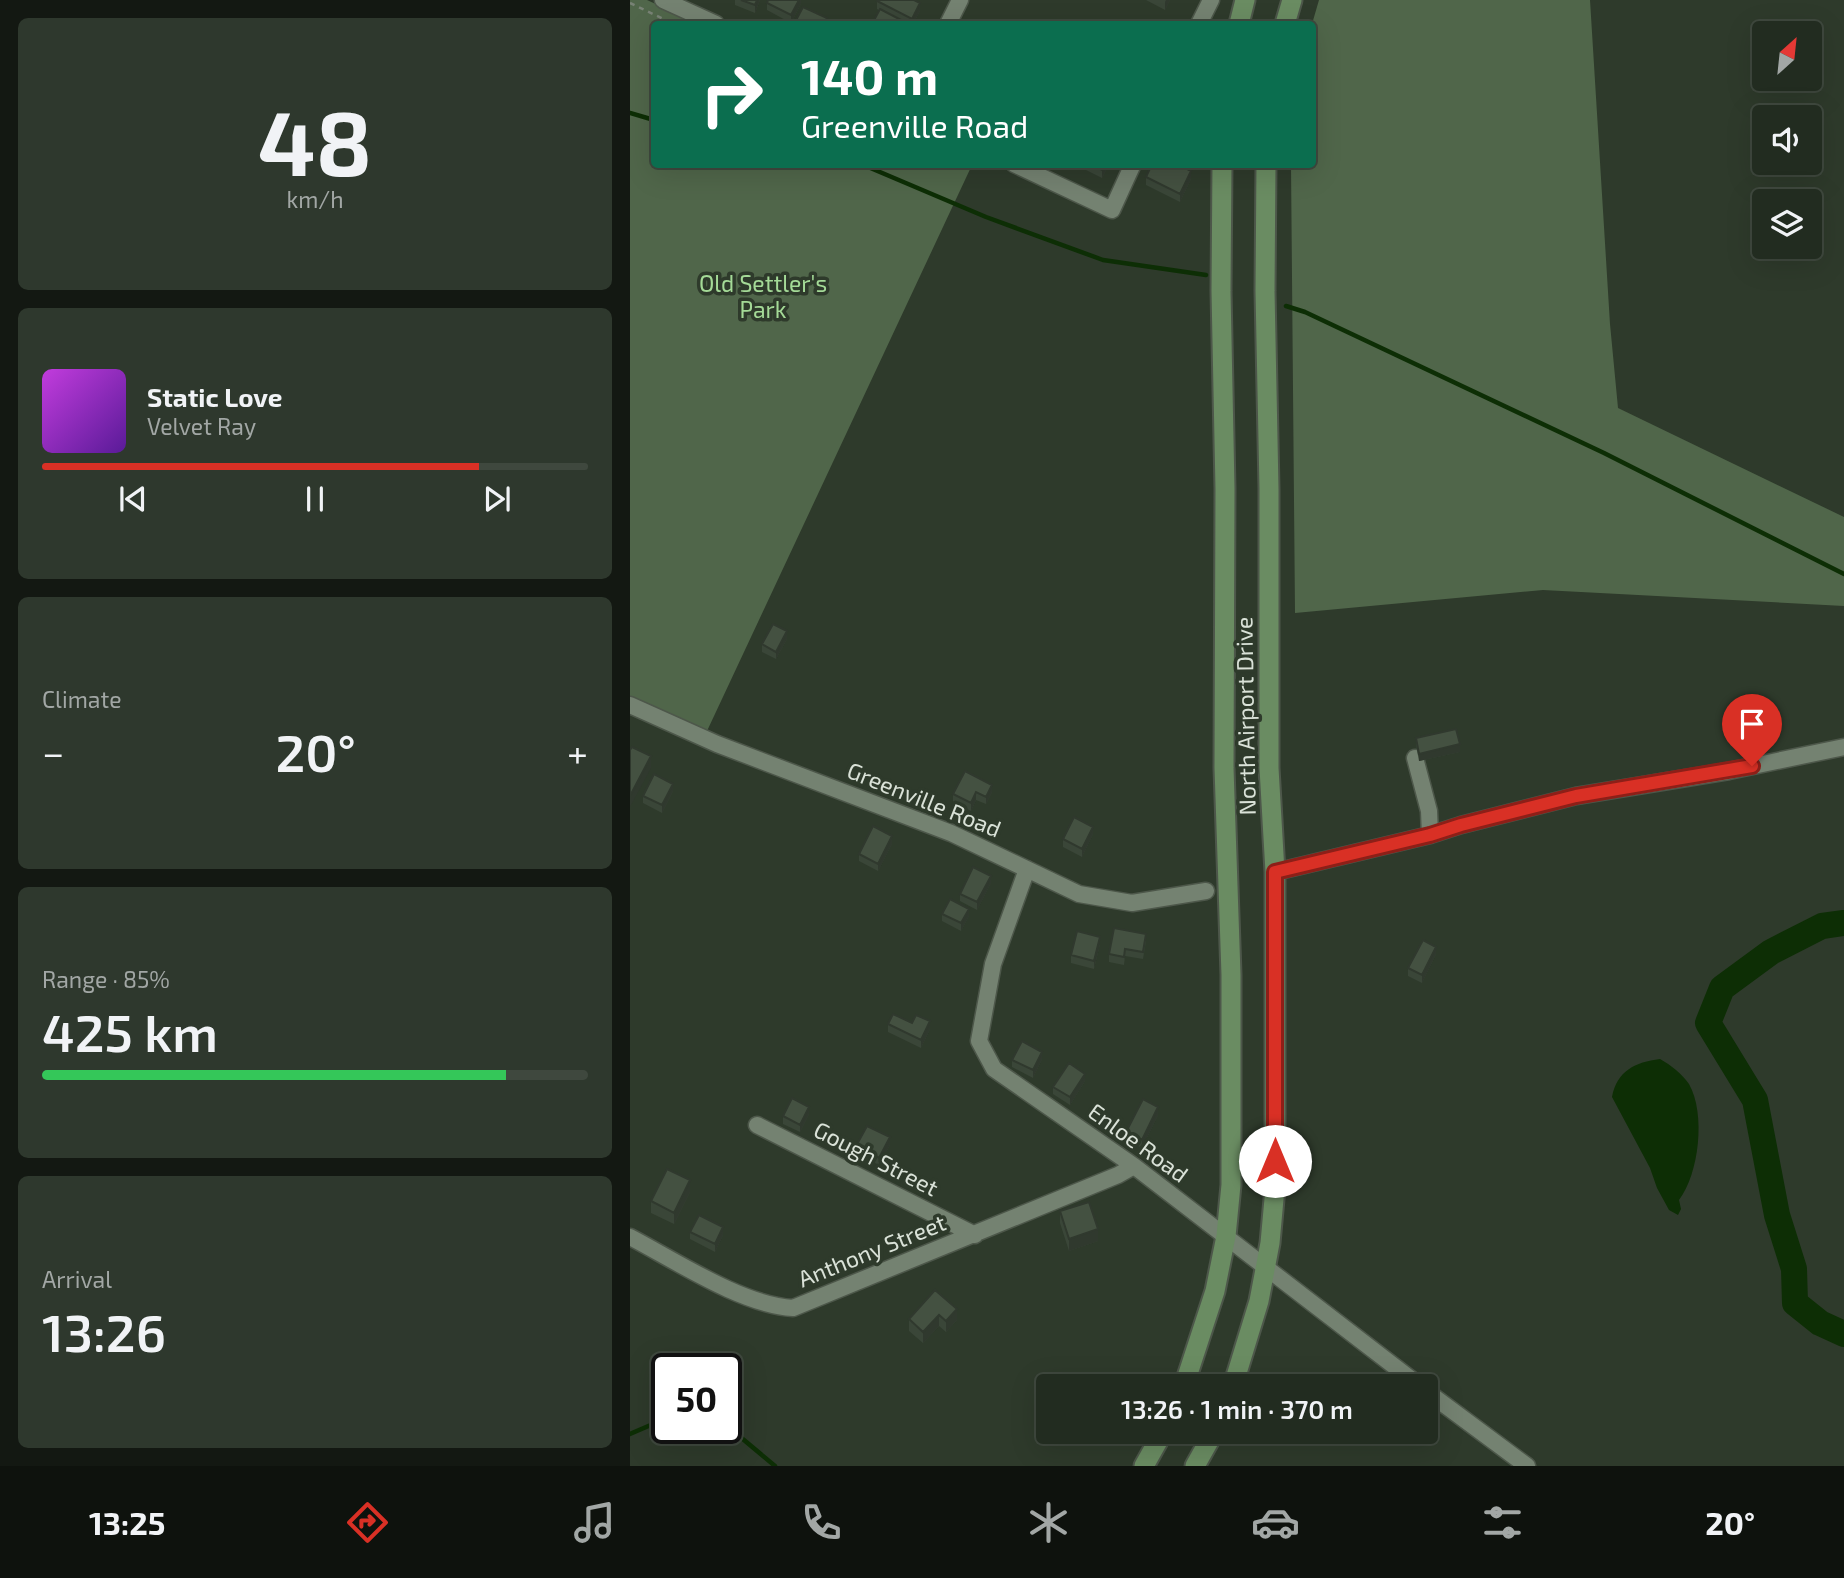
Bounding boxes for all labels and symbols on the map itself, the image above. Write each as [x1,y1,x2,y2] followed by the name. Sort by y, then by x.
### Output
[1752,21,1822,91] north arrow
[699,269,827,323] park label: Old Settler's Park
[1229,617,1261,816] street label: North Airport Drive
[1722,694,1782,766] pin
[843,755,1005,843] street label: Greenville Road
[1083,1097,1194,1188] street label: Enloe Road
[810,1115,944,1202] street label: Gough Street
[1238,1124,1312,1198] position arrow
[794,1208,950,1292] street label: Anthony Street
[651,1353,742,1444] speed limit sign: 50

